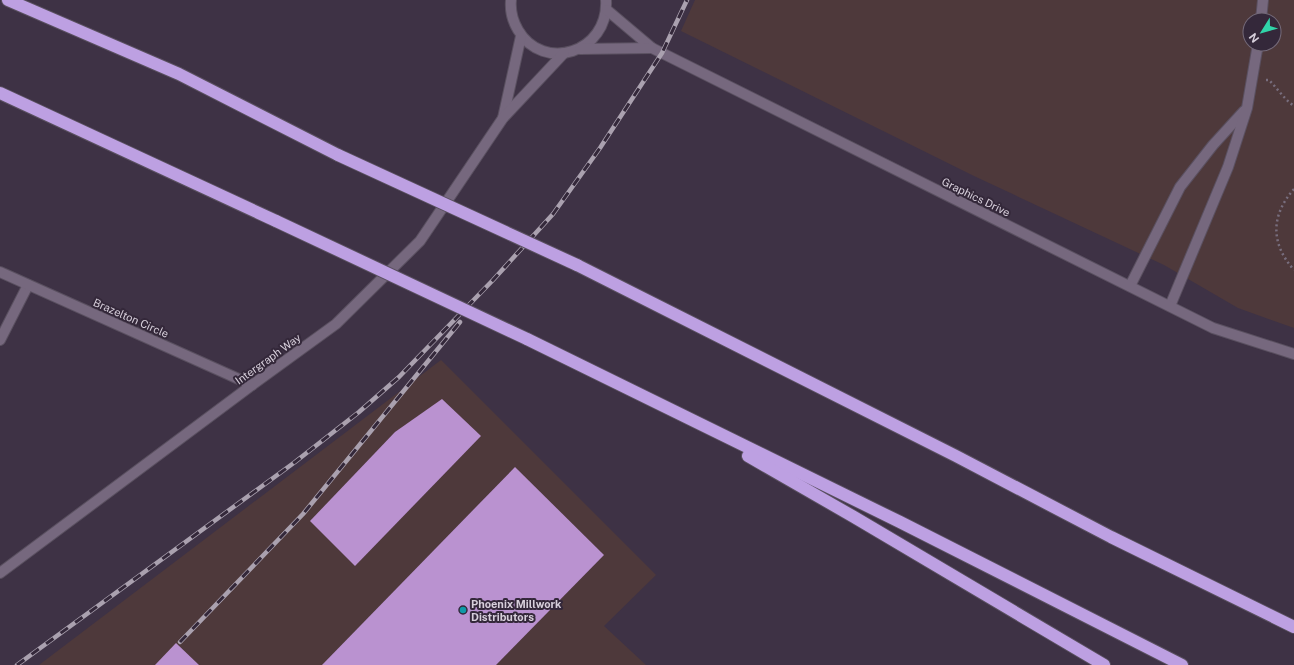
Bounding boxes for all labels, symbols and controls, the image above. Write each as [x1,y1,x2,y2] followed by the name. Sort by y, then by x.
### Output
[1242,12,1282,52] north arrow
[1247,31,1261,45] text: N
[940,175,1012,219] street label: Graphics Drive
[92,296,170,340] street label: Brazelton Circle
[233,331,303,387] street label: Intergraph Way
[471,598,562,623] place label: Phoenix Millwork Distributors
[458,605,468,615] marker: Phoenix Millwork Distributors

